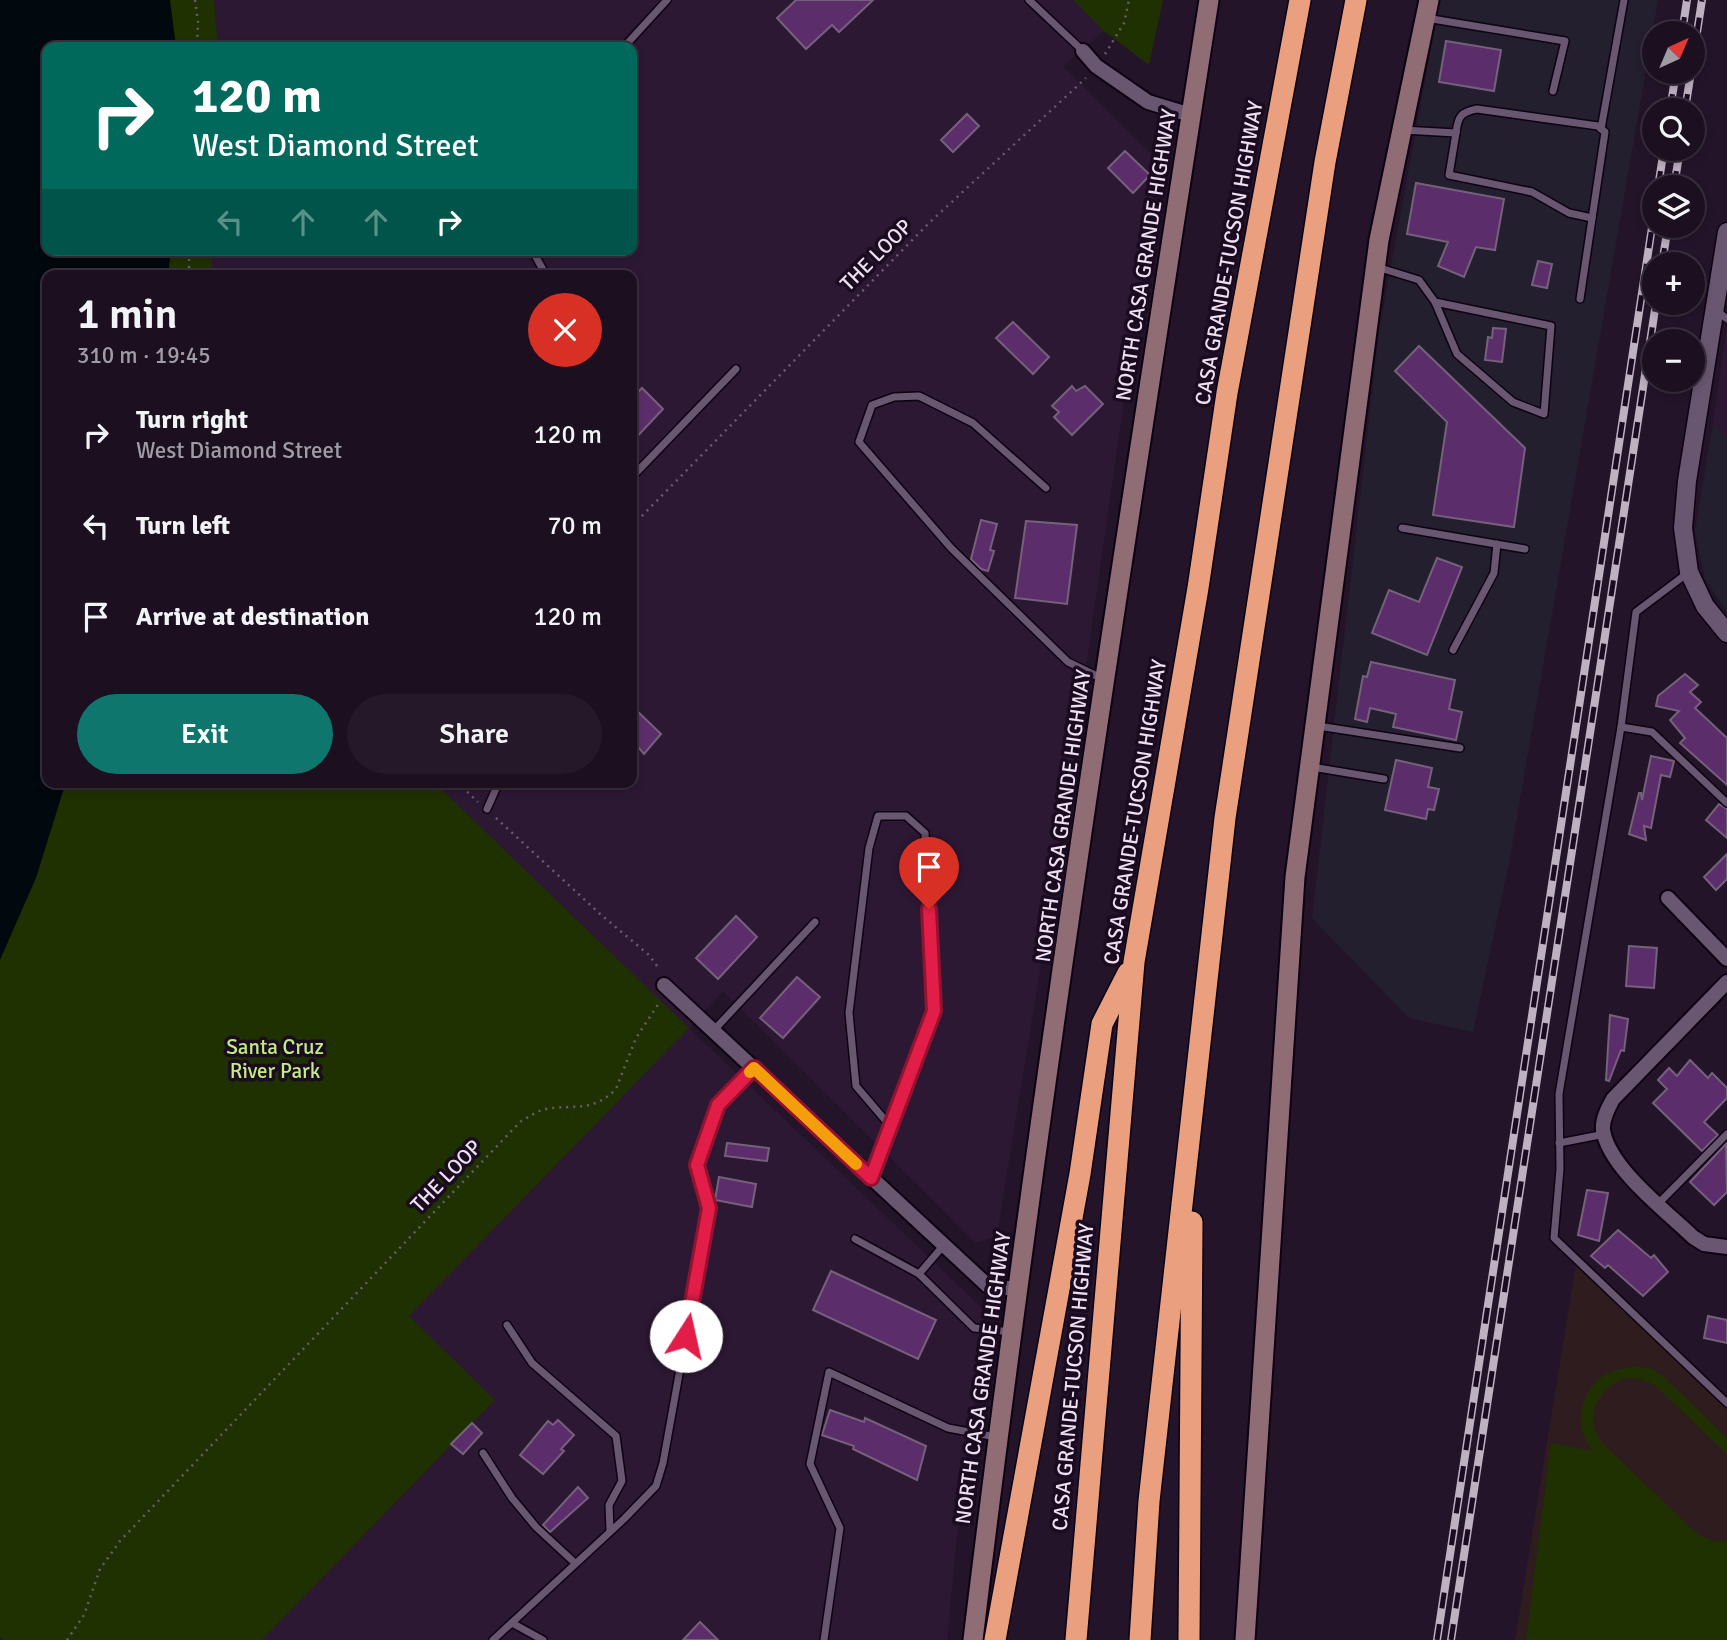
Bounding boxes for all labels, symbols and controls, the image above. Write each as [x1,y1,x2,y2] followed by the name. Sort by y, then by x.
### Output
[1642,21,1704,84] north arrow
[1642,21,1705,392] map controls
[192,66,322,126] text: 120 m
[77,70,168,161] icon: right
[1189,98,1269,407] street label: CASA GRANDE-TUCSON HIGHWAY
[1642,98,1705,161] button: search
[1110,107,1182,403] street label: NORTH CASA GRANDE HIGHWAY
[192,126,479,165] text: West Diamond Street
[1642,175,1705,238] button: layers
[211,203,249,241] icon: left
[284,203,322,241] icon: ahead
[357,203,395,241] icon: ahead
[430,203,468,241] icon: right
[835,214,917,296] street label: THE LOOP
[1642,252,1705,315] button: +
[77,289,178,340] text: 1 min
[528,293,602,367] button: close
[1642,329,1705,392] button: −
[77,341,211,370] text: 310 m · 19:45
[136,404,248,436] text: Turn right
[77,416,115,454] icon: right
[533,419,602,451] text: 120 m
[136,436,342,465] text: West Diamond Street
[77,507,115,545] icon: left
[136,510,230,542] text: Turn left
[547,510,602,542] text: 70 m
[77,598,115,636] icon: arrive
[136,601,369,633] text: Arrive at destination
[533,601,602,633] text: 120 m
[1098,657,1172,966] street label: CASA GRANDE-TUCSON HIGHWAY
[1030,668,1096,964] street label: NORTH CASA GRANDE HIGHWAY
[77,694,333,774] button: Exit
[347,694,602,774] button: Share
[899,837,959,909] pin
[910,848,948,886] icon: arrive
[226,1034,324,1084] park label: Santa Cruz River Park
[405,1134,487,1218] street label: THE LOOP
[1047,1222,1099,1532] street label: CASA GRANDE-TUCSON HIGHWAY
[950,1230,1016,1526] street label: NORTH CASA GRANDE HIGHWAY
[649,1299,723,1373] position arrow

